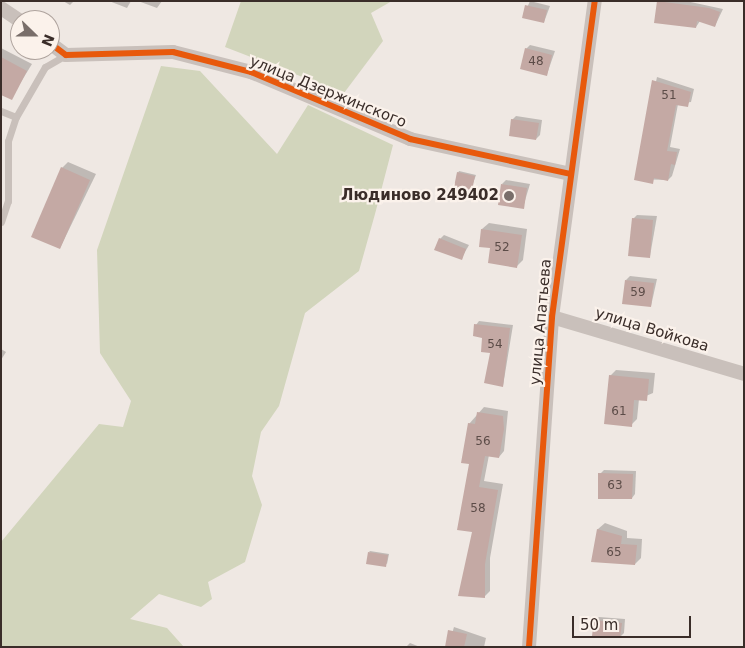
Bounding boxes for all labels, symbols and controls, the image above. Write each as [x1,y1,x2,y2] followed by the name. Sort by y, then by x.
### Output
[10,10,60,60] north arrow
[38,32,58,49] text: N
[247,52,409,132] street label: улица Дзержинского
[528,55,544,69] house number: 48
[661,89,677,103] house number: 51
[341,187,499,205] place label: Людиново 249402
[503,190,515,202] marker: Людиново 249402
[494,241,510,255] house number: 52
[527,258,555,386] street label: улица Апатьева
[630,286,646,300] house number: 59
[593,304,711,356] street label: улица Войкова
[487,338,503,352] house number: 54
[611,405,627,419] house number: 61
[475,435,491,449] house number: 56
[607,479,623,493] house number: 63
[470,502,486,516] house number: 58
[606,546,622,560] house number: 65
[575,606,694,638] scale bar
[580,616,618,634] text: 50 m

